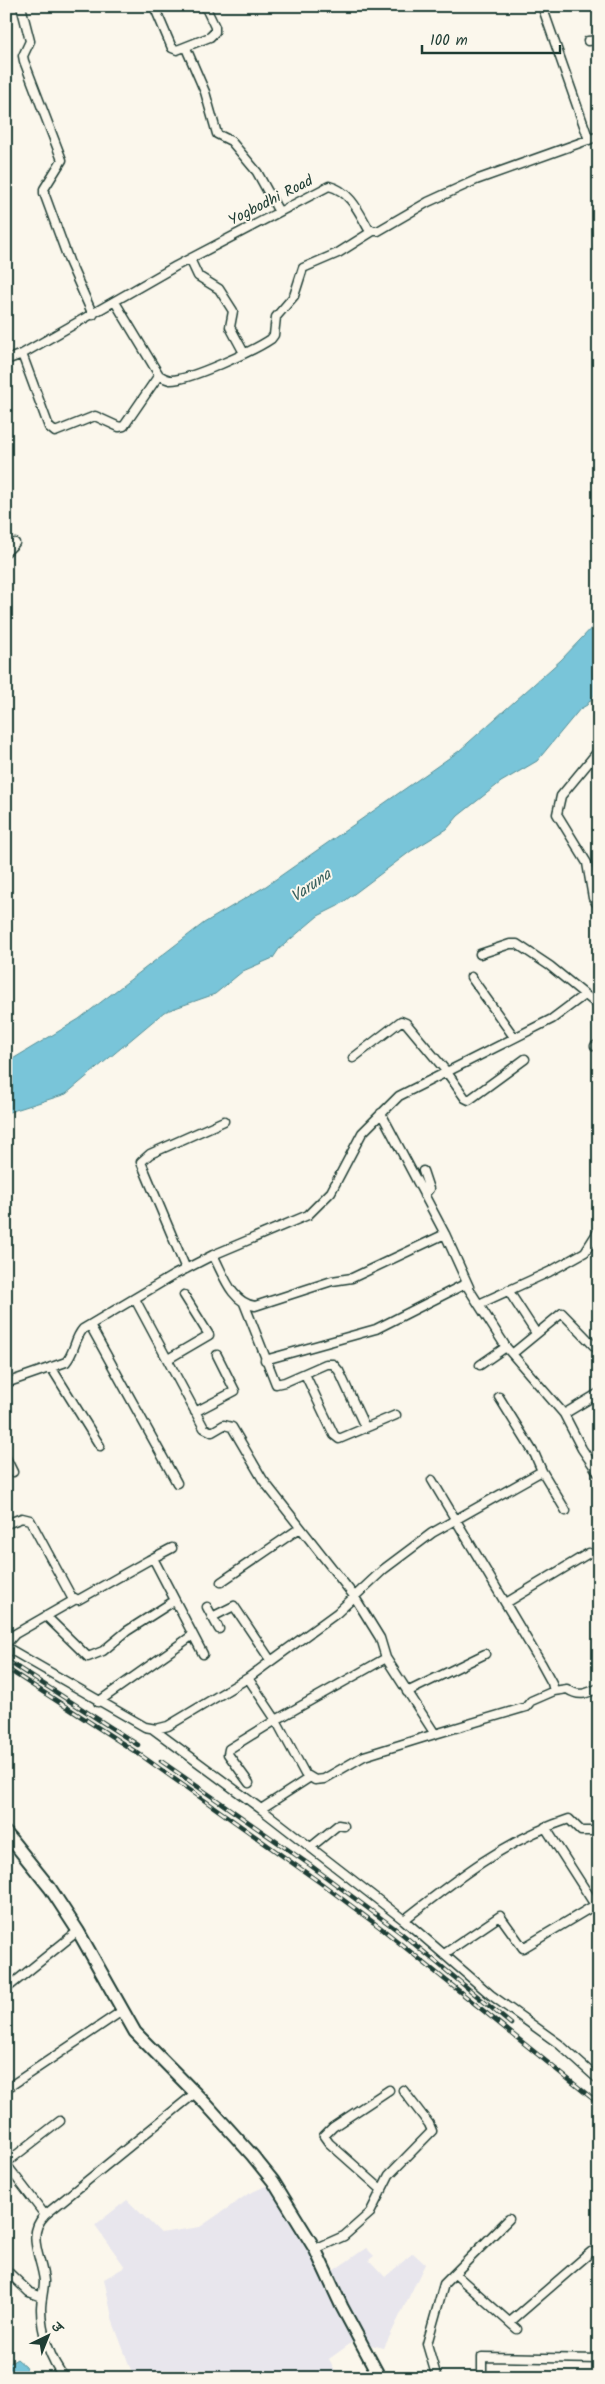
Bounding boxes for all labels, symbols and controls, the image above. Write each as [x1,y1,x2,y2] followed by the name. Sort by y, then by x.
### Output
[422,22,560,54] scale bar
[430,29,468,53] text: 100 m
[224,169,318,233] street label: Yogbodhi Road
[285,862,338,909] water label: Varuna
[22,2312,72,2362] north arrow
[45,2316,69,2340] text: उ

